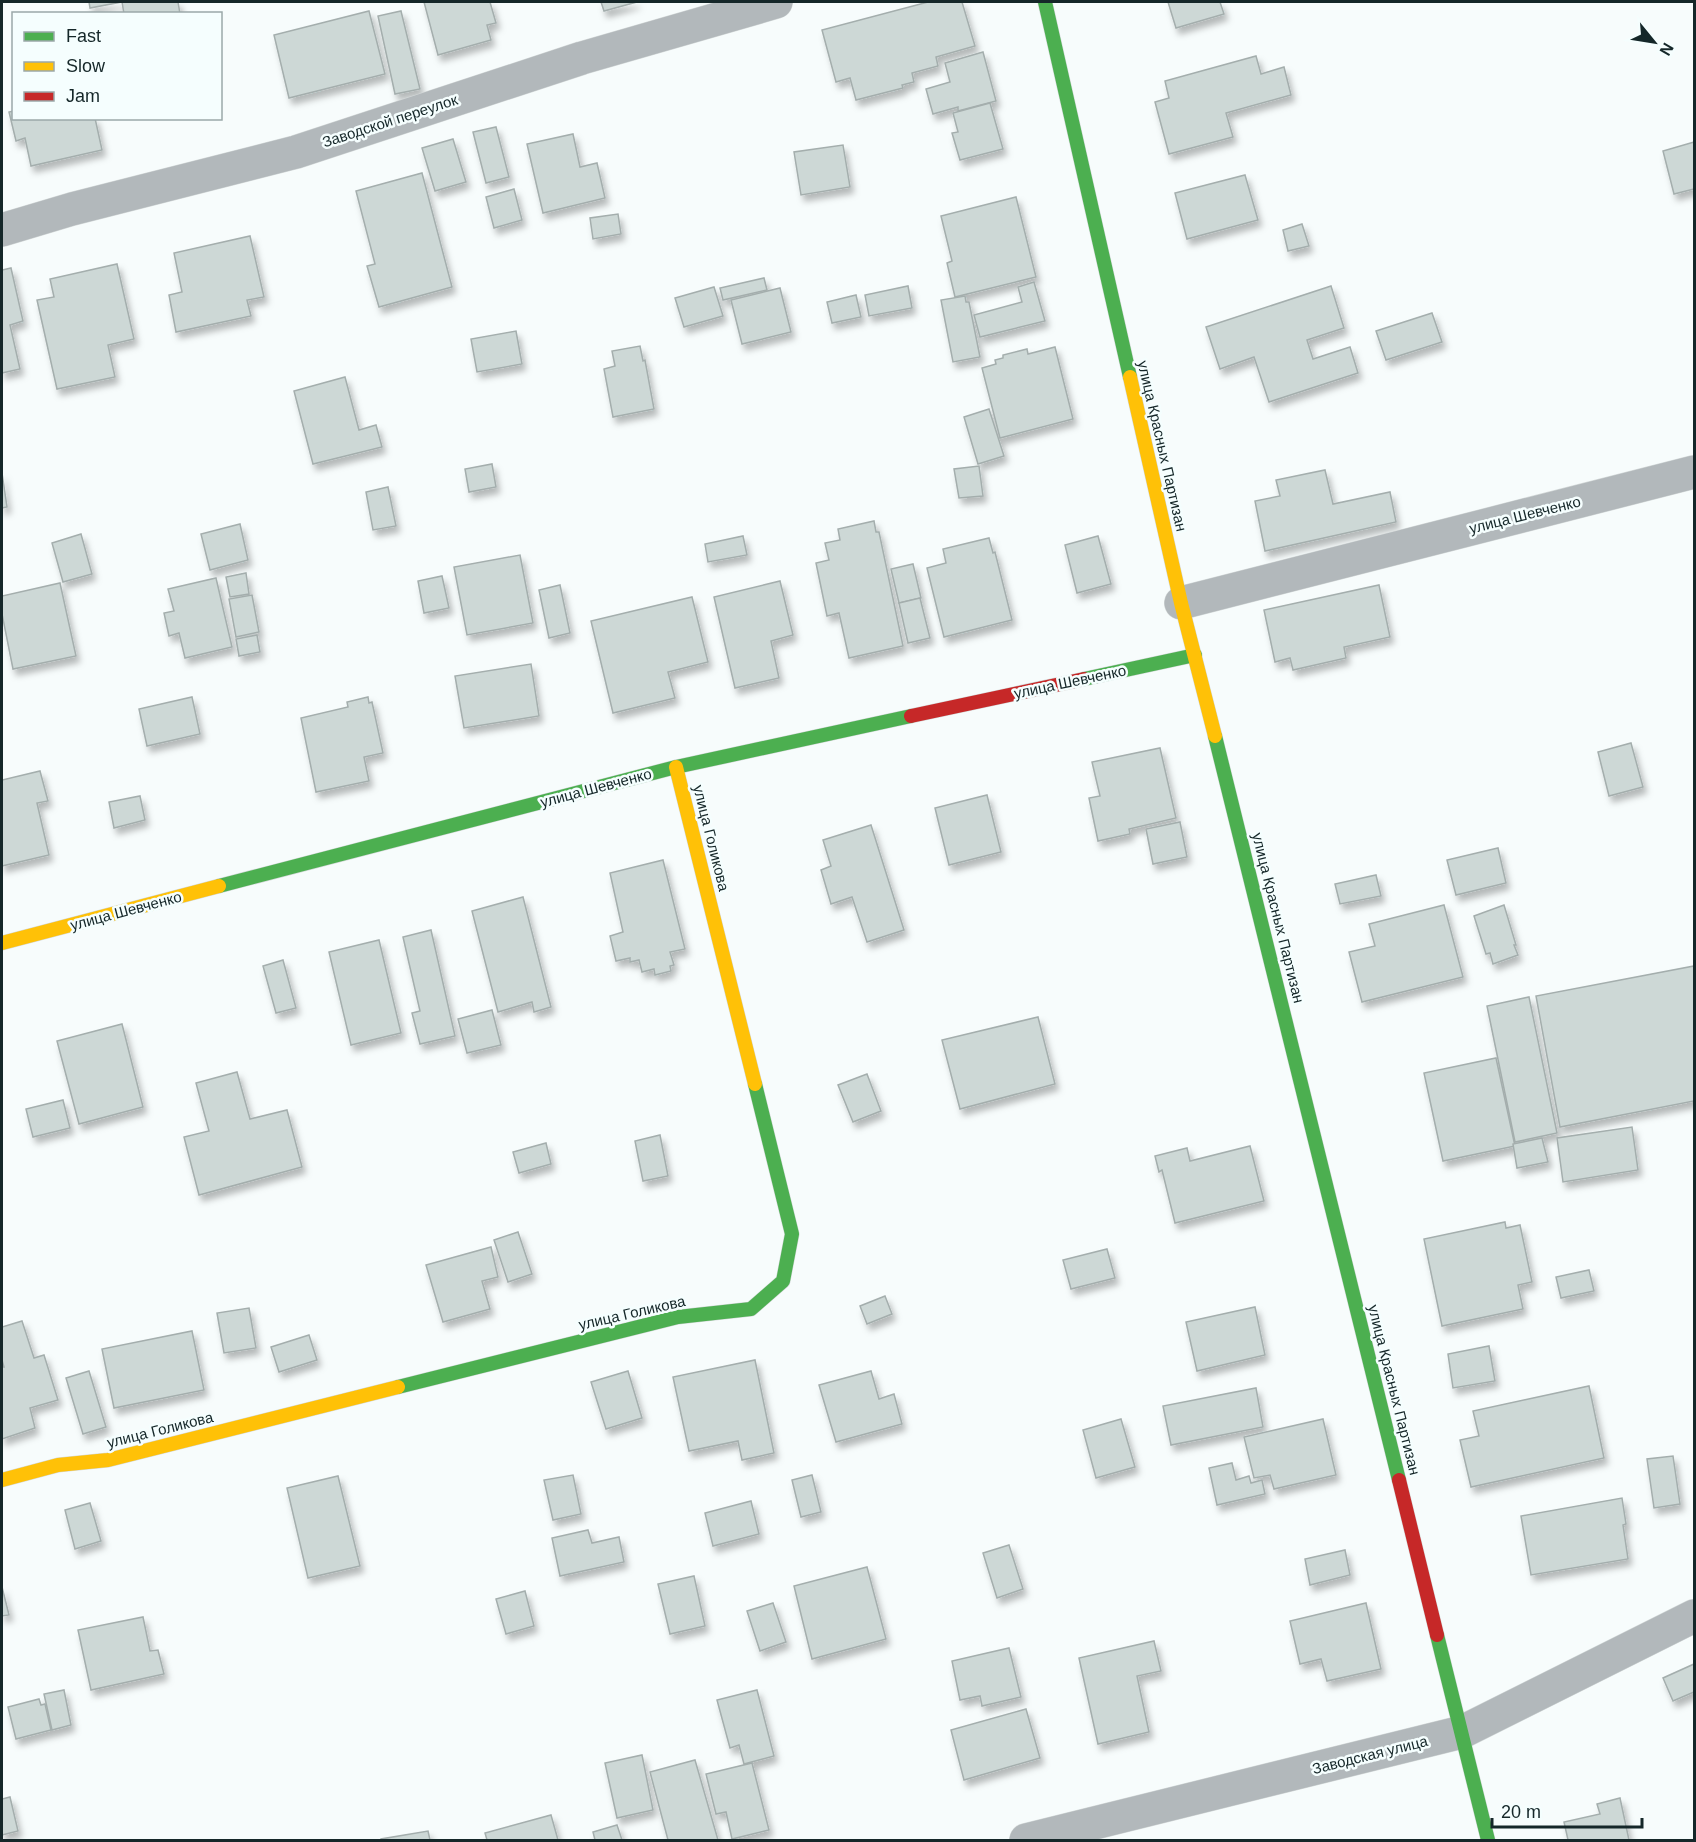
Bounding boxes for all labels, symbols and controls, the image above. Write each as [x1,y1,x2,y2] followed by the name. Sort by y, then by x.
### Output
[12,12,222,120] legend
[1624,12,1684,72] north arrow
[66,26,101,46] text: Fast
[1656,40,1677,59] text: N
[66,56,106,76] text: Slow
[66,86,100,106] text: Jam
[320,91,460,150] street label: Заводской переулок
[1135,359,1190,533] street label: улица Красных Партизан
[1467,492,1582,537] street label: улица Шевченко
[1012,661,1128,702] street label: улица Шевченко
[538,765,653,811] street label: улица Шевченко
[690,783,733,893] street label: улица Голикова
[1249,831,1308,1005] street label: улица Красных Партизан
[68,888,183,934] street label: улица Шевченко
[577,1292,687,1333] street label: улица Голикова
[1365,1303,1424,1477] street label: улица Красных Партизан
[105,1408,215,1451] street label: улица Голикова
[1310,1732,1430,1777] street label: Заводская улица
[1492,1791,1642,1829] scale bar
[1501,1802,1541,1822] text: 20 m

